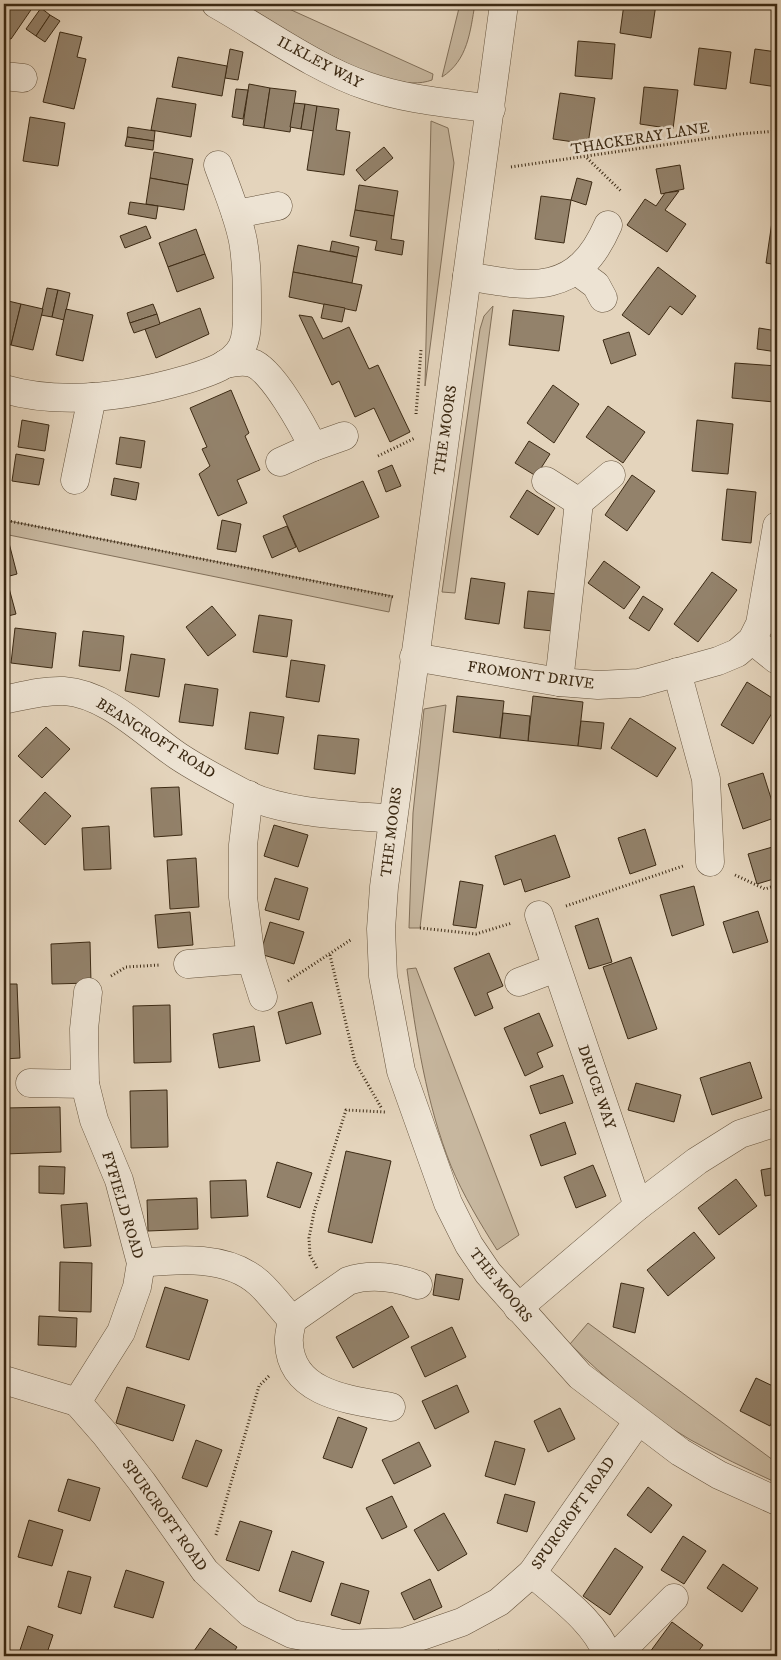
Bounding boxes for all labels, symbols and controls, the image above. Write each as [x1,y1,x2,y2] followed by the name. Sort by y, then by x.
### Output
[274,32,366,93] street label: ILKLEY WAY
[569,118,711,159] street label: THACKERAY LANE
[430,384,461,476] street label: THE MOORS
[466,657,596,694] street label: FROMONT DRIVE
[92,694,219,783] street label: BEANCROFT ROAD
[377,786,406,878] street label: THE MOORS
[573,1042,620,1132] street label: DRUCE WAY
[97,1149,148,1261] street label: FYFIELD ROAD
[465,1244,536,1326] street label: THE MOORS
[527,1453,619,1573] street label: SPURCROFT ROAD
[118,1456,212,1575] street label: SPURCROFT ROAD

